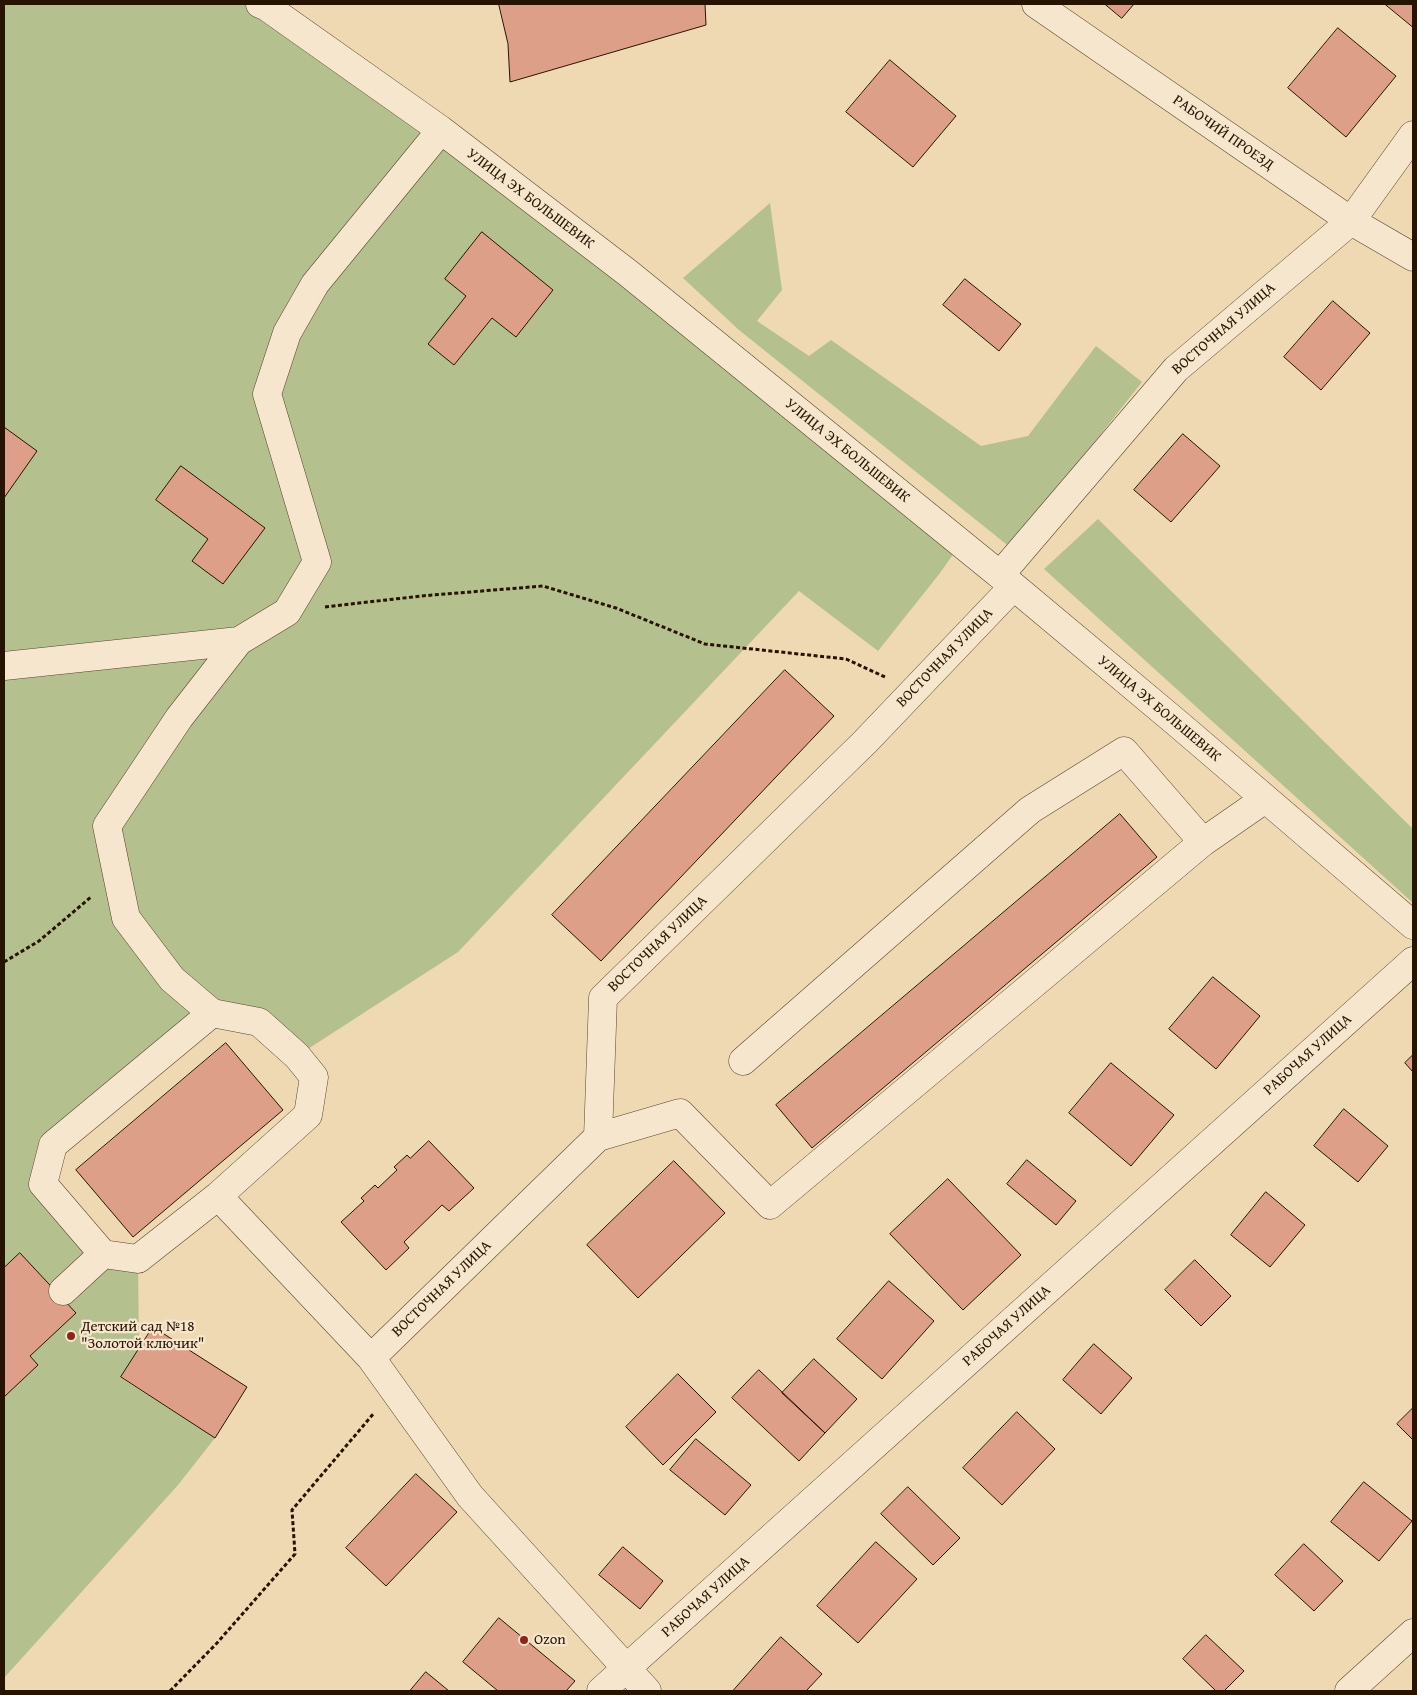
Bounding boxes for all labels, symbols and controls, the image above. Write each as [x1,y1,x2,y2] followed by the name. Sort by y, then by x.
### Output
[1169,91,1277,175] street label: РАБОЧИЙ ПРОЕЗД
[462,145,598,253] street label: УЛИЦА ЭХ БОЛЬШЕВИК
[1169,279,1279,379] street label: ВОСТОЧНАЯ УЛИЦА
[781,395,913,507] street label: УЛИЦА ЭХ БОЛЬШЕВИК
[893,605,997,711] street label: ВОСТОЧНАЯ УЛИЦА
[1094,652,1224,766] street label: УЛИЦА ЭХ БОЛЬШЕВИК
[605,892,711,996] street label: ВОСТОЧНАЯ УЛИЦА
[1260,1011,1356,1099] street label: РАБОЧАЯ УЛИЦА
[389,1237,495,1341] street label: ВОСТОЧНАЯ УЛИЦА
[959,1282,1055,1370] street label: РАБОЧАЯ УЛИЦА
[81,1318,204,1353] place label: Детский сад №18 "Золотой ключик"
[65,1330,77,1342] marker: Детский сад №18 "Золотой ключик"
[658,1553,754,1641] street label: РАБОЧАЯ УЛИЦА
[534,1631,566,1649] place label: Ozon
[518,1634,530,1646] marker: Ozon

